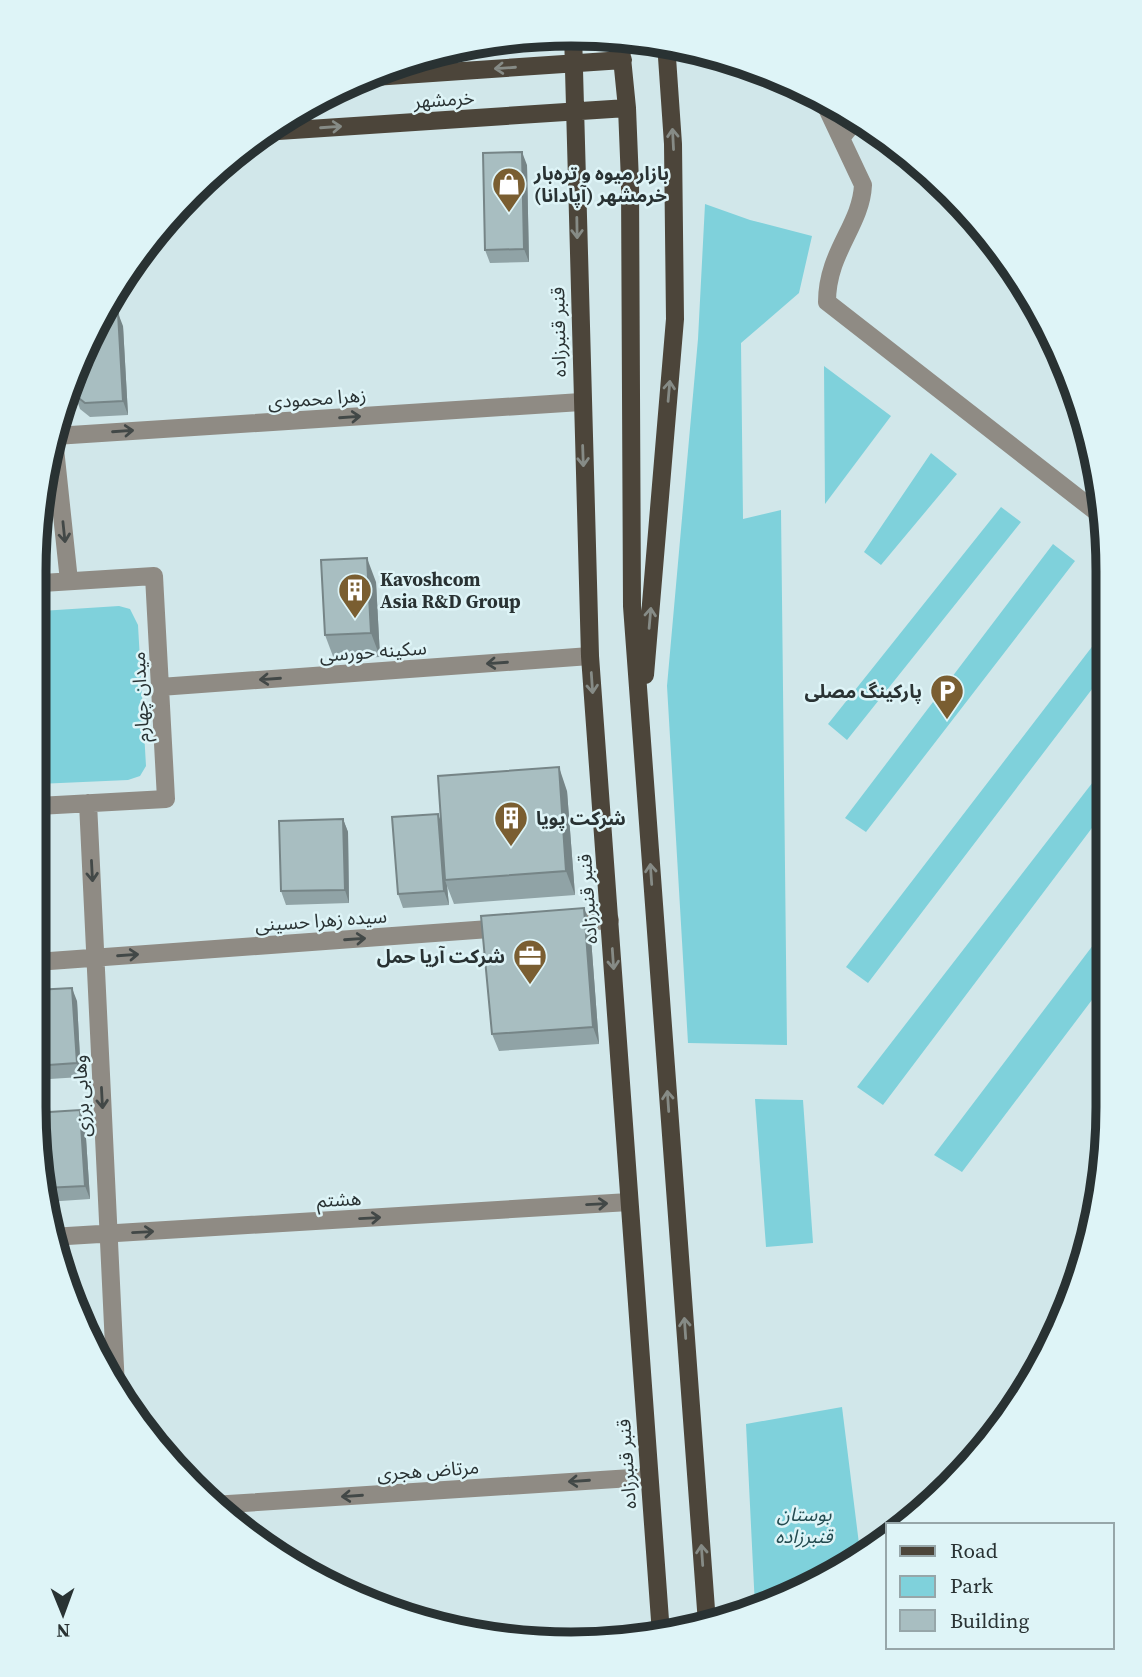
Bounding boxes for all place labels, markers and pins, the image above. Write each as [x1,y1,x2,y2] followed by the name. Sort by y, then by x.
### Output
[533,160,669,208] place label: بازار میوه و تره‌بار خرمشهر (آپادانا)
[490,165,528,214] shop icon: بازار میوه و تره‌بار خرمشهر (آپادانا)
[380,566,521,614] place label: Kavoshcom Asia R&D Group
[336,571,374,620] building icon: Kavoshcom Asia R&D Group
[928,672,966,721] parking icon: پارکینگ مصلی
[804,678,922,704] place label: پارکینگ مصلی
[492,799,530,848] building icon: شرکت پویا
[536,805,626,831] place label: شرکت پویا
[511,937,549,986] office icon: شرکت آریا حمل
[377,943,505,969] place label: شرکت آریا حمل

